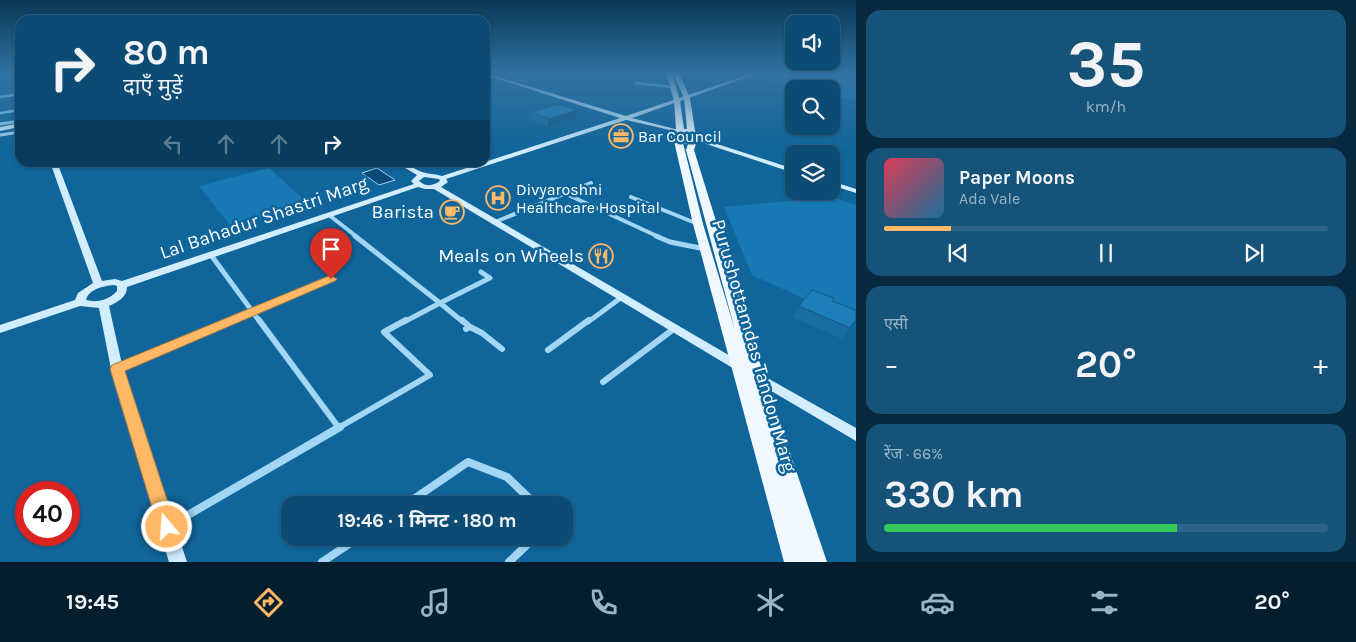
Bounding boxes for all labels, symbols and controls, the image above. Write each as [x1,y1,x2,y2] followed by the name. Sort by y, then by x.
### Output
[785,15,840,200] map controls
[785,15,840,70] button: sound
[1067,26,1145,102] text: 35
[123,32,210,73] text: 80 m
[40,35,105,100] icon: right
[123,74,183,100] text: दाएँ मुड़ें
[785,80,840,135] button: search
[1086,97,1126,116] text: km/h
[608,123,634,149] office icon: Bar Council
[638,127,722,146] place label: Bar Council
[159,130,187,158] icon: left
[212,130,240,158] icon: ahead
[265,130,293,158] icon: ahead
[318,130,346,158] icon: right
[785,145,840,200] button: layers
[959,167,1075,189] text: Paper Moons
[157,172,371,264] street label: Lal Bahadur Shastri Marg
[516,180,660,217] place label: Divyaroshni Healthcare Hospital
[485,185,511,211] hospital icon: Divyaroshni Healthcare Hospital
[959,189,1020,208] text: Ada Vale
[439,199,465,225] cafe icon: Barista
[372,201,434,223] place label: Barista
[707,217,801,475] street label: Purushottamdas Tandon Marg
[310,228,352,279] pin
[317,235,345,263] icon: arrive
[944,239,972,267] icon: previous
[1092,239,1120,267] icon: pause
[1240,239,1268,267] icon: next
[588,243,614,269] restaurant icon: Meals on Wheels
[438,245,584,267] place label: Meals on Wheels
[884,314,908,333] text: एसी
[1075,342,1137,387] text: 20°
[884,348,899,381] text: −
[1313,348,1328,381] text: +
[884,444,943,463] text: रेंज · 66%
[884,472,1023,517] text: 330 km
[15,481,80,546] speed limit sign: 40
[140,500,192,552] position arrow
[337,510,517,532] text: 19:46 · 1 मिनट · 180 m
[251,585,286,620] icon: directions
[418,585,453,620] icon: music
[586,585,621,620] icon: phone
[753,585,788,620] icon: climate
[920,585,955,620] icon: car
[1087,585,1122,620] icon: filters
[66,589,119,615] text: 19:45
[1254,589,1290,615] text: 20°

